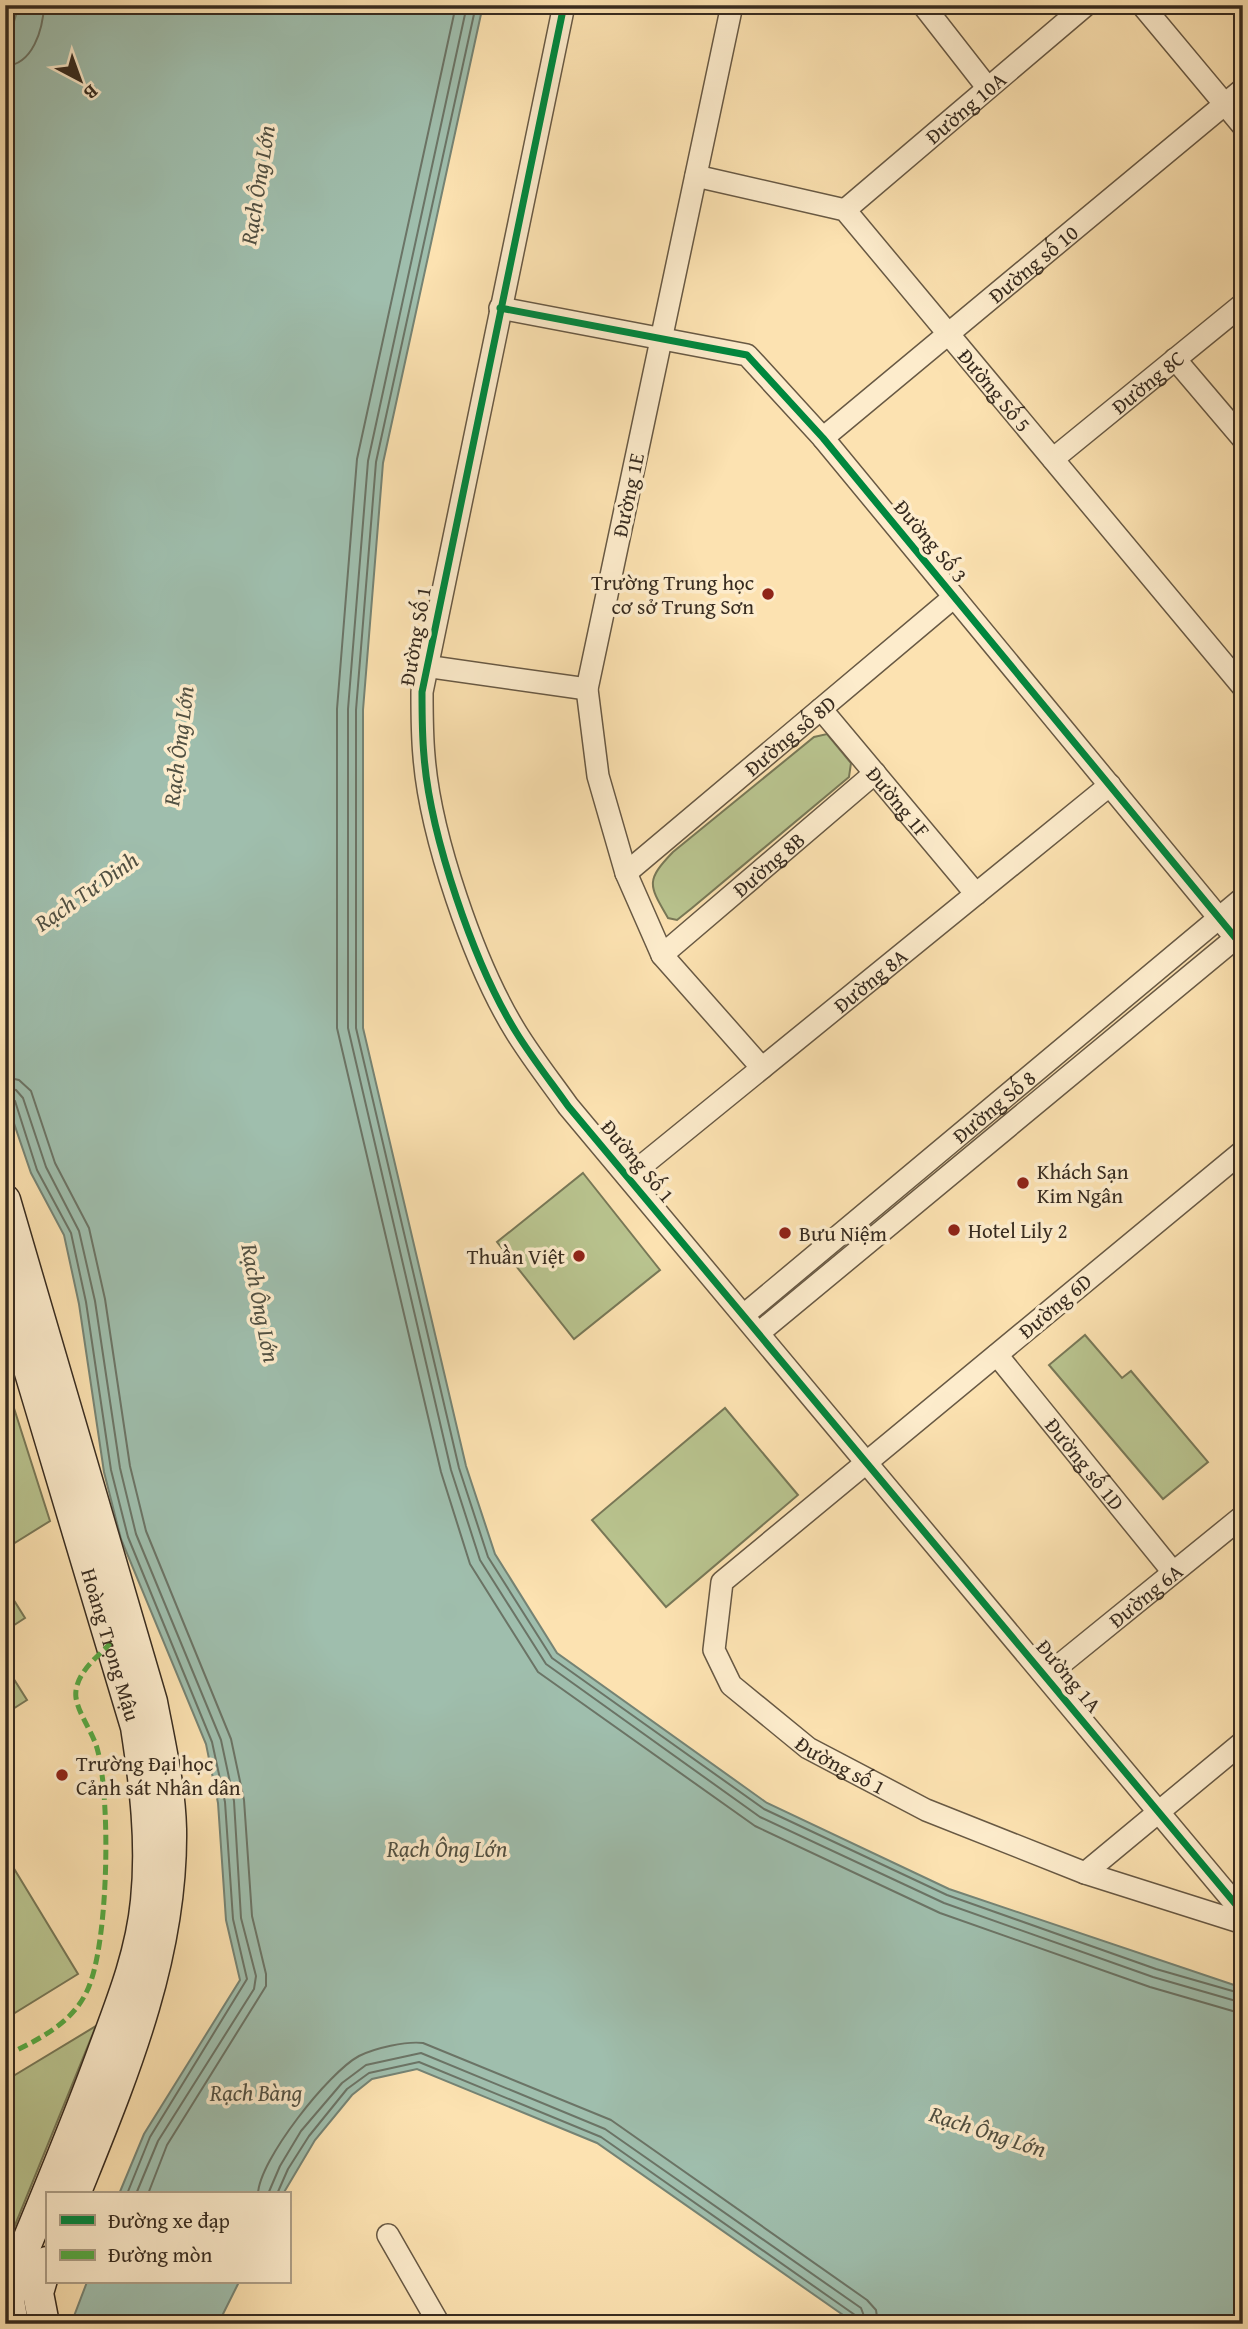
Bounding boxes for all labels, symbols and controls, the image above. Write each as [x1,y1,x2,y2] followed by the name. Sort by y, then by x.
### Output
[46,46,116,116] north arrow
[918,64,1013,151] street label: Đường 10A
[78,78,105,107] text: B
[231,123,283,248] water label: Rạch Ông Lớn
[981,217,1085,310] street label: Đường số 10
[951,341,1039,438] street label: Đường Số 5
[1104,343,1191,421] street label: Đường 8C
[604,450,652,540] street label: Đường 1E
[887,493,975,589] street label: Đường Số 3
[591,567,754,622] place label: Trường Trung học cơ sở Trung Sơn
[391,584,439,688] street label: Đường Số 1
[760,586,776,602] marker: Trường Trung học cơ sở Trung Sơn
[154,684,202,809] water label: Rạch Ông Lớn
[737,688,842,783] street label: Đường số 8D
[860,759,938,844] street label: Đường 1F
[725,824,811,904] street label: Đường 8B
[27,843,145,939] water label: Rạch Tư Dinh
[826,940,914,1020] street label: Đường 8A
[945,1062,1042,1150] street label: Đường Số 8
[594,1113,682,1209] street label: Đường Số 1
[1037,1156,1129,1211] place label: Khách Sạn Kim Ngân
[1015,1175,1031,1191] marker: Khách Sạn Kim Ngân
[968,1215,1068,1246] place label: Hotel Lily 2
[799,1218,887,1249] place label: Bưu Niệm
[946,1222,962,1238] marker: Hotel Lily 2
[777,1225,793,1241] marker: Bưu Niệm
[233,1240,289,1366] water label: Rạch Ông Lớn
[467,1241,566,1272] place label: Thuần Việt
[571,1248,587,1264] marker: Thuần Việt
[1012,1266,1098,1346] street label: Đường 6D
[1038,1411,1132,1517] street label: Đường số 1D
[1102,1556,1189,1635] street label: Đường 6A
[74,1564,149,1725] street label: Hoàng Trọng Mậu
[1029,1633,1109,1720] street label: Đường 1A
[789,1728,891,1802] street label: Đường số 1
[76,1748,241,1803] place label: Trường Đại học Cảnh sát Nhân dân
[54,1767,70,1783] marker: Trường Đại học Cảnh sát Nhân dân
[386,1832,508,1865] water label: Rạch Ông Lớn
[209,2076,303,2109] water label: Rạch Bàng
[925,2096,1051,2165] water label: Rạch Ông Lớn
[46,2192,290,2284] legend
[108,2205,230,2236] text: Đường xe đạp
[108,2239,212,2270] text: Đường mòn

